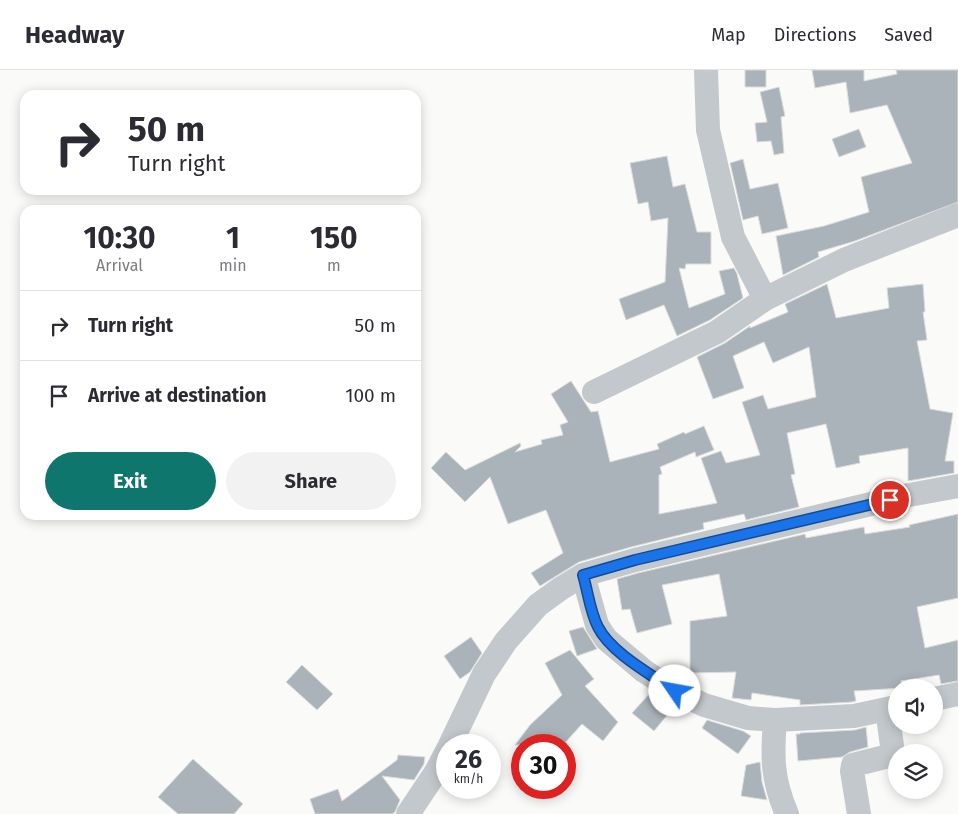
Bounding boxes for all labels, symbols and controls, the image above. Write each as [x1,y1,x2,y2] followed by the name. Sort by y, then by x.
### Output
[25,21,124,49] text: Headway
[711,24,746,46] text: Map
[774,24,856,46] text: Directions
[884,24,933,46] text: Saved
[128,108,205,150] text: 50 m
[45,110,110,175] icon: right
[128,150,225,177] text: Turn right
[83,220,156,256] text: 10:30
[226,220,240,256] text: 1
[310,220,358,256] text: 150
[96,256,143,275] text: Arrival
[219,256,247,275] text: min
[327,256,341,275] text: m
[45,312,73,340] icon: right
[88,314,173,337] text: Turn right
[355,314,396,337] text: 50 m
[45,382,73,410] icon: arrive
[88,384,267,407] text: Arrive at destination
[345,384,396,407] text: 100 m
[45,452,216,510] button: Exit
[226,452,396,510] button: Share
[869,479,911,521] pin
[876,486,904,514] icon: arrive
[648,664,700,716] position arrow
[888,679,943,799] map controls
[888,679,943,734] button: sound
[511,734,576,799] speed limit sign: 30
[888,744,943,799] button: layers
[455,745,482,775] text: 26
[454,772,483,786] text: km/h

